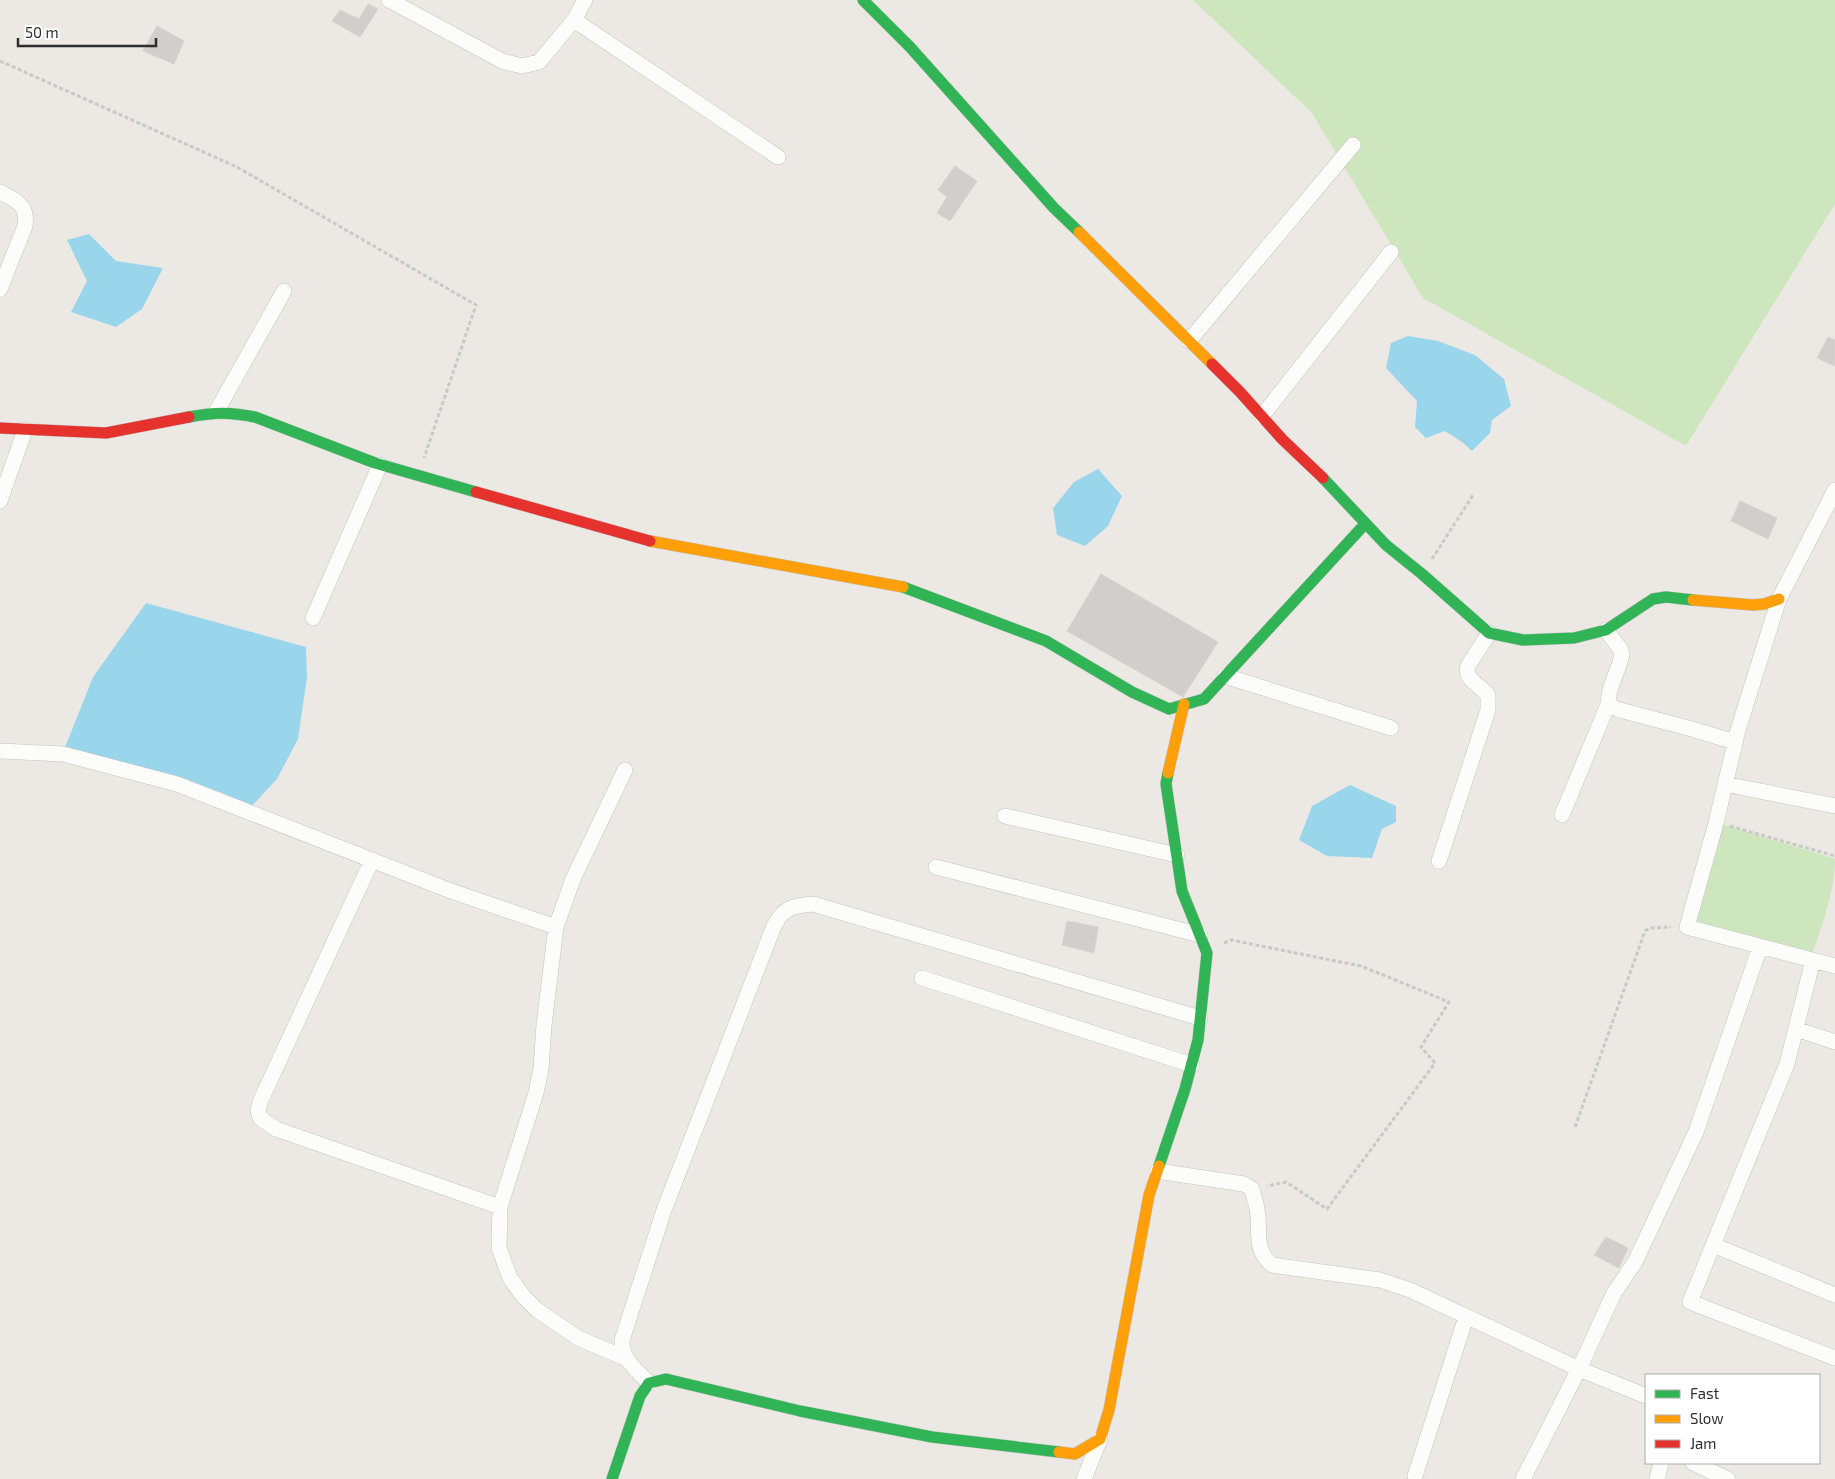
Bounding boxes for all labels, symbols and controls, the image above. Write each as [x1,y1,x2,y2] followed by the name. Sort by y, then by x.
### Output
[18,15,155,47] scale bar
[25,23,59,41] text: 50 m
[1645,1374,1820,1464] legend
[1690,1384,1720,1402] text: Fast
[1690,1409,1724,1427] text: Slow
[1690,1434,1716,1452] text: Jam

